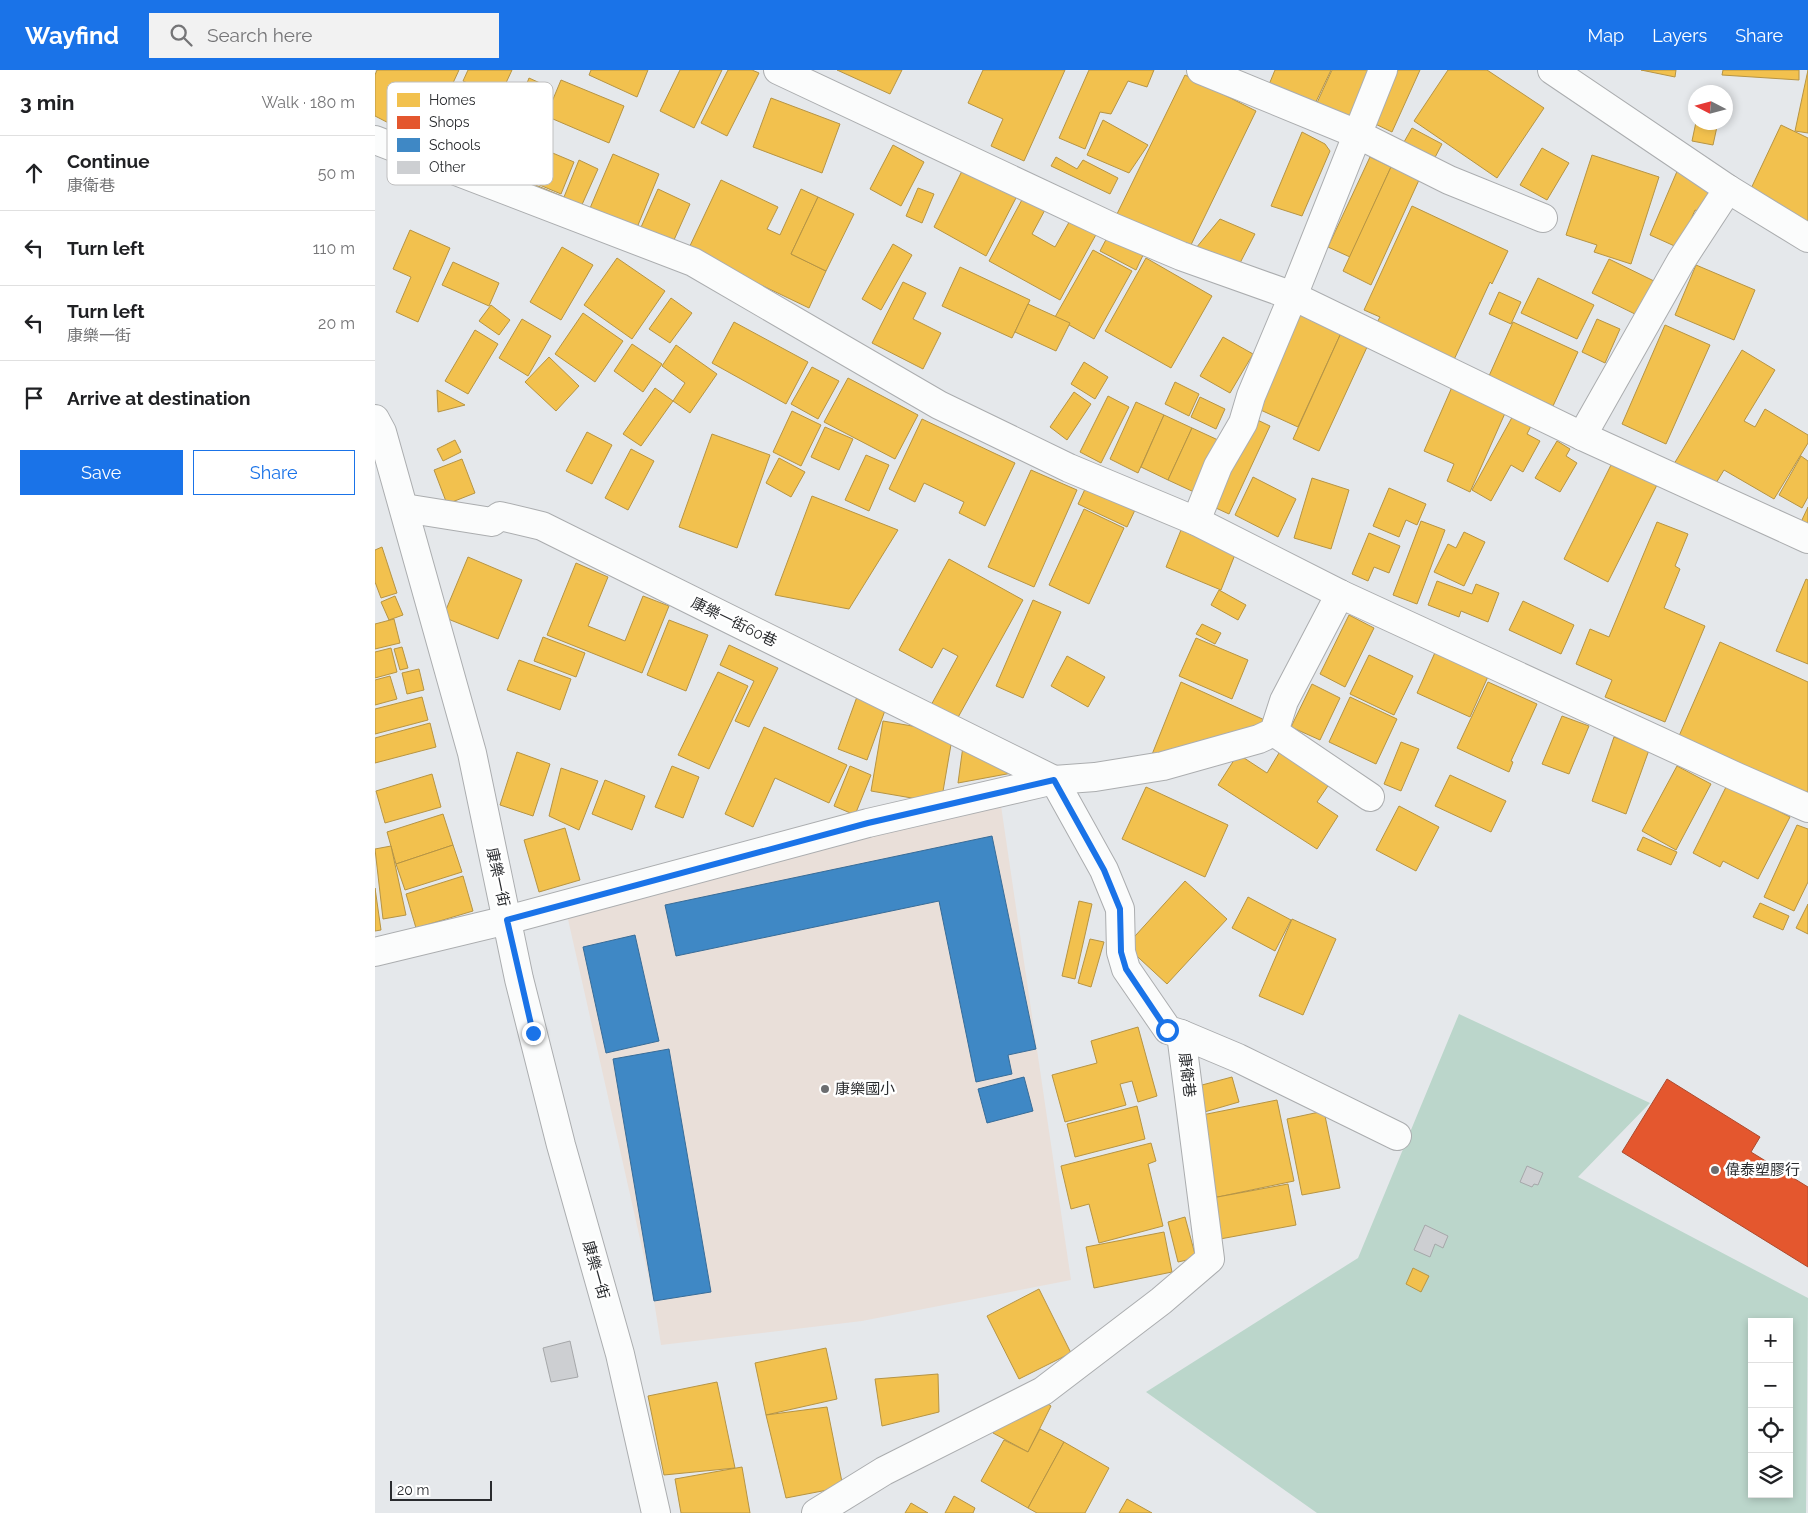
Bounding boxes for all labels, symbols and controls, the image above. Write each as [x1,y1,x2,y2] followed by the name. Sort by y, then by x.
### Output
[149,13,499,58] search box
[25,21,119,50] text: Wayfind
[167,21,195,49] icon: search
[207,24,312,46] text: Search here
[1588,25,1624,46] text: Map
[1652,25,1707,46] text: Layers
[1735,25,1783,46] text: Share
[387,82,553,185] legend
[1688,85,1733,130] north arrow
[20,90,74,115] text: 3 min
[429,92,476,108] text: Homes
[261,93,355,112] text: Walk · 180 m
[429,114,470,130] text: Shops
[429,137,481,153] text: Schools
[67,150,150,172] text: Continue
[20,159,48,187] icon: ahead
[429,159,466,175] text: Other
[318,164,355,183] text: 50 m
[67,176,115,195] text: 康衛巷
[20,234,48,262] icon: left
[67,237,144,259] text: Turn left
[313,239,355,258] text: 110 m
[67,300,144,322] text: Turn left
[20,309,48,337] icon: left
[318,314,355,333] text: 20 m
[67,326,131,345] text: 康樂一街
[20,384,48,412] icon: arrive
[67,387,251,409] text: Arrive at destination
[20,450,183,495] button: Save
[193,450,355,495] button: Share
[688,593,780,651] street label: 康樂一街60巷
[483,846,513,908] street label: 康樂一街
[1156,1019,1179,1042] route start
[522,1022,545,1045] route end
[1175,1052,1199,1098] street label: 康衛巷
[835,1080,895,1098] place label: 康樂國小
[819,1083,831,1095] marker: 康樂國小
[1725,1161,1800,1179] place label: 偉泰塑膠行
[1709,1164,1721,1176] marker: 偉泰塑膠行
[579,1239,613,1301] street label: 康樂一街
[1748,1318,1793,1498] map controls
[1748,1318,1793,1363] button: +
[1748,1363,1793,1408] button: −
[1748,1408,1793,1453] button: locate
[1748,1453,1793,1498] button: layers
[390,1478,493,1501] scale bar
[397,1482,429,1498] text: 20 m

